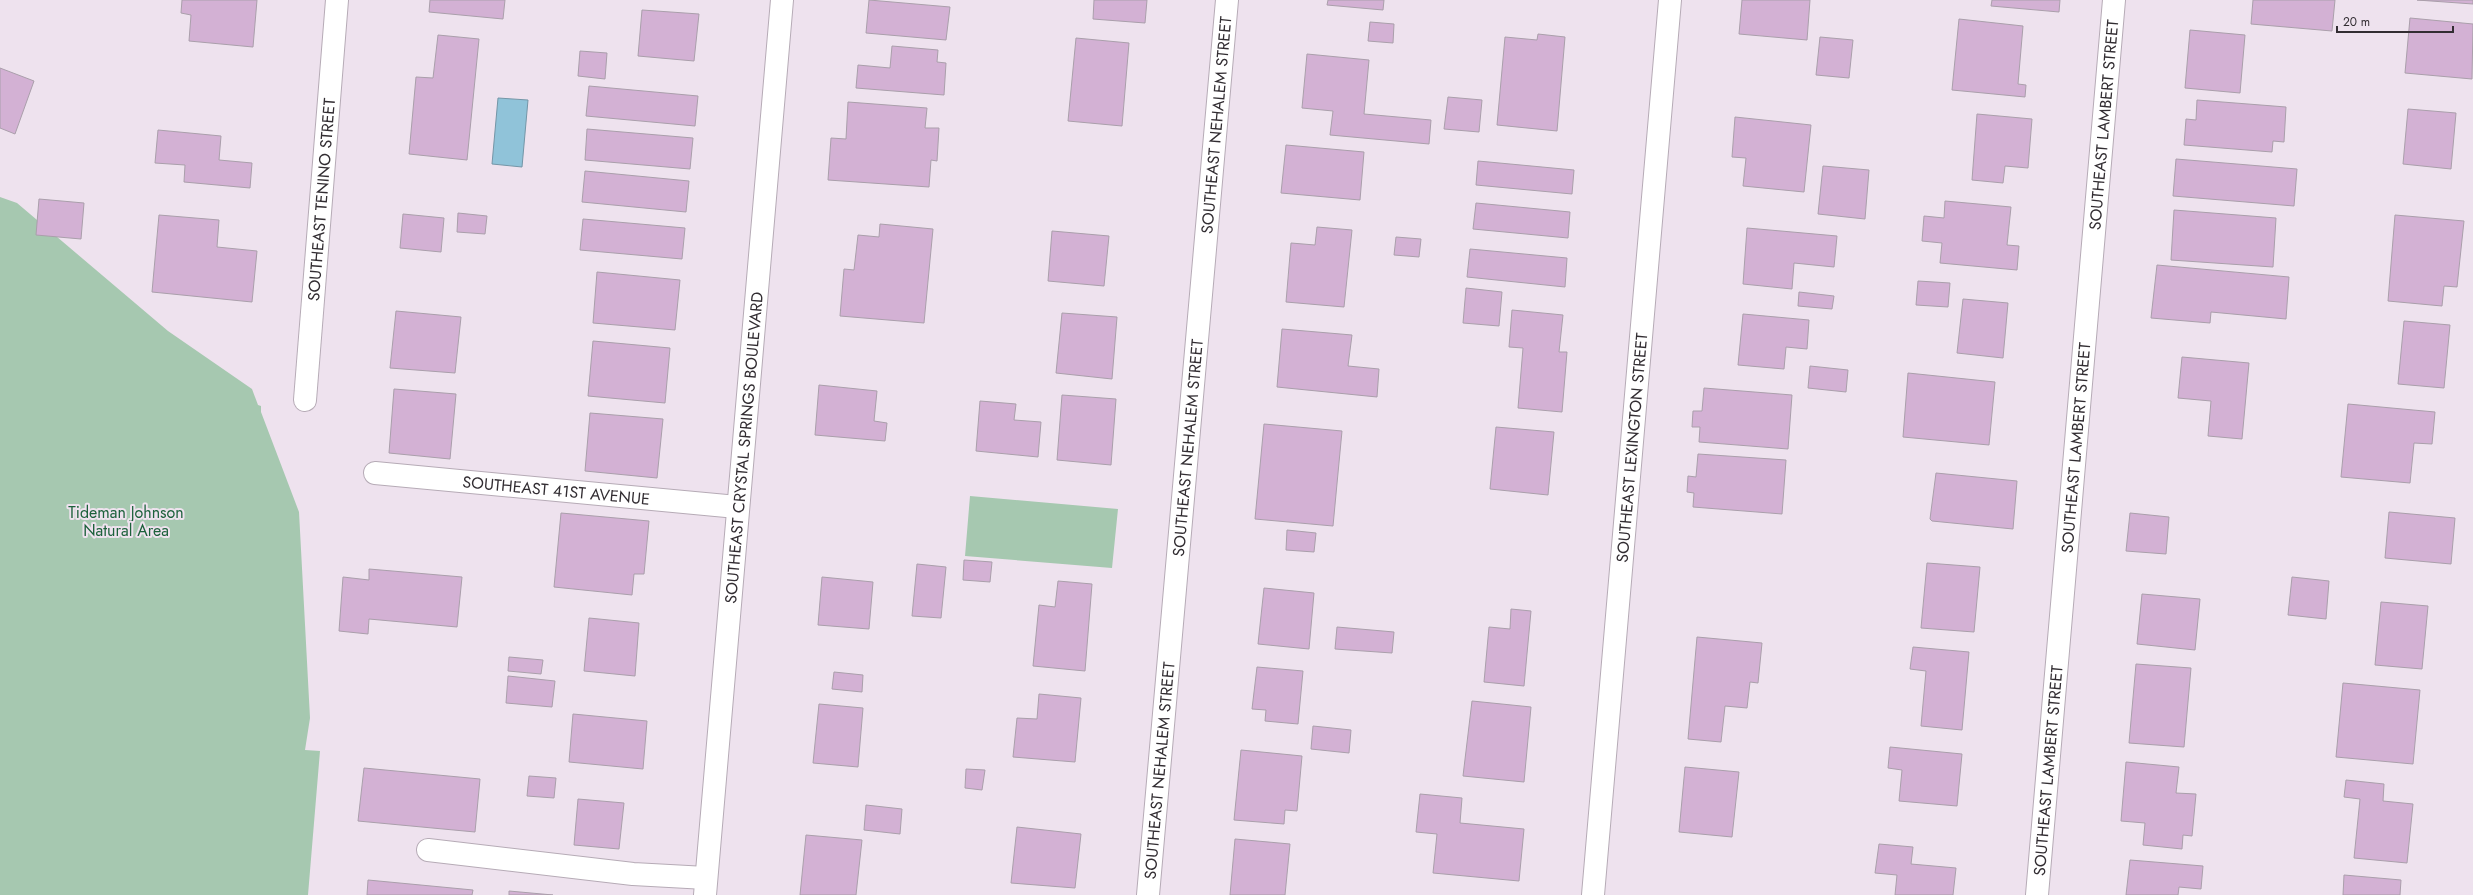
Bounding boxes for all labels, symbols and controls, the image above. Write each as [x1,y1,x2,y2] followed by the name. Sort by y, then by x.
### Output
[2337,8,2453,34] scale bar
[2343,13,2370,31] text: 20 m
[1195,15,1238,235] street label: SOUTHEAST NEHALEM STREET
[2083,18,2124,231] street label: SOUTHEAST LAMBERT STREET
[302,97,341,302] street label: SOUTHEAST TENINO STREET
[719,291,769,604] street label: SOUTHEAST CRYSTAL SPRINGS BOULEVARD
[1611,331,1653,564] street label: SOUTHEAST LEXINGTON STREET
[1167,338,1209,557] street label: SOUTHEAST NEHALEM STREET
[2055,341,2097,554] street label: SOUTHEAST LAMBERT STREET
[462,470,651,511] street label: SOUTHEAST 41ST AVENUE
[68,501,184,542] park label: Tideman Johnson Natural Area
[1138,660,1181,880] street label: SOUTHEAST NEHALEM STREET
[2028,664,2069,877] street label: SOUTHEAST LAMBERT STREET

